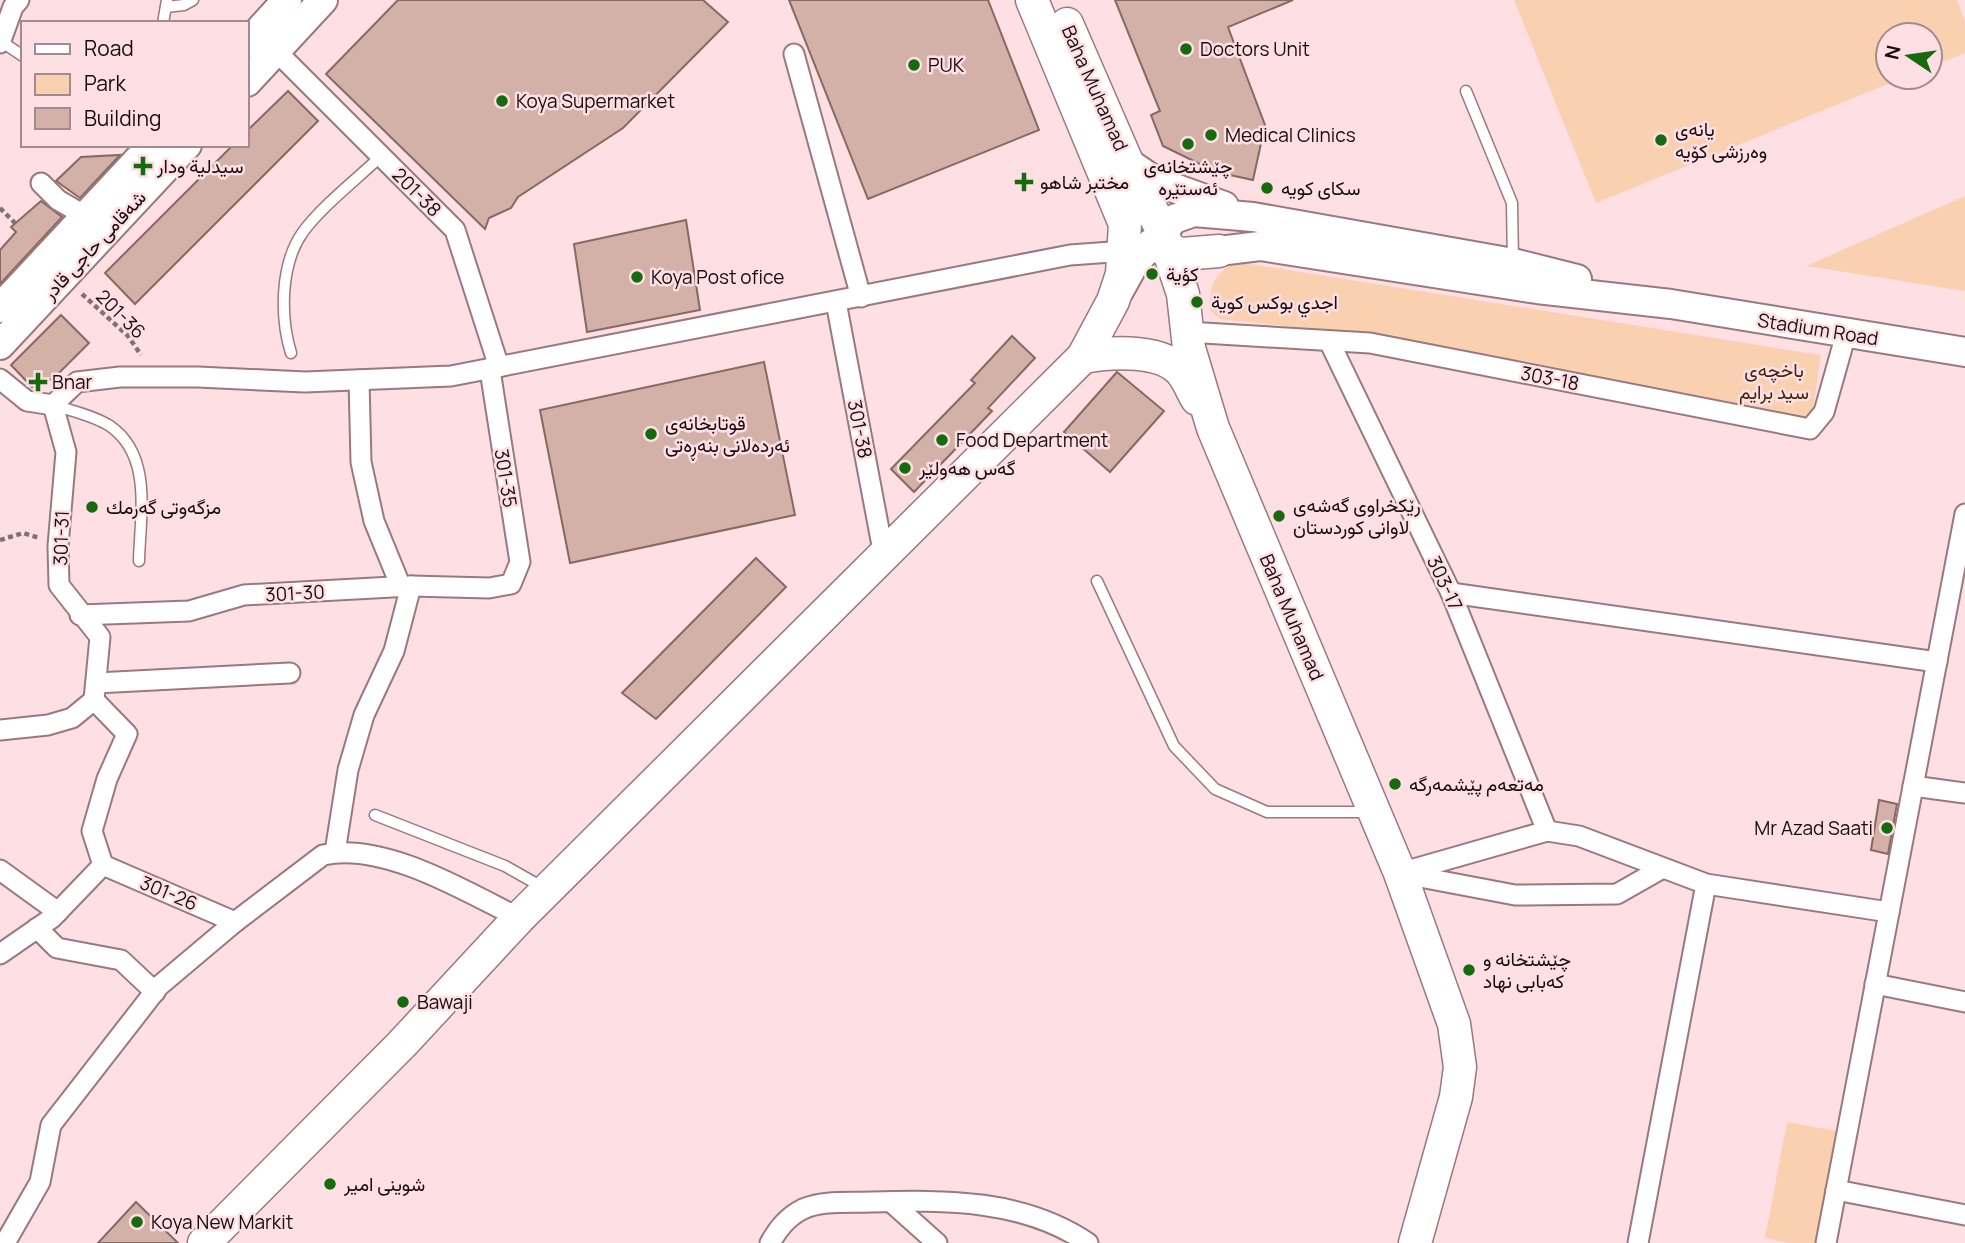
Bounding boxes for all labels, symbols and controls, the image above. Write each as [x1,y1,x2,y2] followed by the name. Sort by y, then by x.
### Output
[21,21,248,147] legend
[1056,21,1134,155] street label: Baha Muhamad
[1874,21,1944,91] north arrow
[84,34,134,62] text: Road
[1200,36,1310,62] place label: Doctors Unit
[1178,41,1194,57] marker: Doctors Unit
[1878,43,1907,62] text: N
[928,52,965,78] place label: PUK
[906,57,922,73] marker: PUK
[84,69,126,97] text: Park
[516,88,675,114] place label: Koya Supermarket
[494,93,510,109] marker: Koya Supermarket
[84,104,161,132] text: Building
[1675,116,1767,164] place label: یانه‌ی وه‌رزشی كۆیه‌
[1225,122,1356,148] place label: Medical Clinics
[1203,127,1219,143] marker: Medical Clinics
[1653,132,1669,148] marker: یانه‌ی وه‌رزشی كۆیه‌
[1180,136,1196,152] marker: چێشتخانەی ئەستێرە
[156,153,243,179] place label: سيدلية ودار
[1143,153,1233,201] place label: چێشتخانەی ئەستێرە
[135,158,151,174] marker: سيدلية ودار
[387,162,447,222] street label: 201-38
[1040,169,1129,195] place label: مختبر شاهو
[1014,172,1034,192] marker: مختبر شاهو
[1281,175,1361,201] place label: سكاى كويه
[1259,180,1275,196] marker: سكاى كويه
[36,185,152,306] street label: شەقامی حاجی قادر
[1166,261,1199,287] place label: كؤية
[651,264,784,290] place label: Koya Post ofice
[1144,266,1160,282] marker: كؤية
[629,269,645,285] marker: Koya Post ofice
[91,284,151,344] street label: 201-36
[1211,289,1338,318] place label: اجدي بوكس كوية
[1189,294,1205,310] marker: اجدي بوكس كوية
[1756,307,1880,351] street label: Stadium Road
[1739,357,1809,405] park label: باخچه‌ی سید برایم
[1519,360,1581,396] street label: 303-18
[52,369,92,395] place label: Bnar
[30,374,46,390] marker: Bnar
[842,398,878,460] street label: 301-38
[665,410,790,461] place label: قوتابخانه‌ی ئه‌رده‌لانی بنه‌ڕه‌تی
[643,426,659,442] marker: قوتابخانه‌ی ئه‌رده‌لانی بنه‌ڕه‌تی
[956,427,1108,453] place label: Food Department
[934,432,950,448] marker: Food Department
[489,447,523,509] street label: 301-35
[918,455,1015,481] place label: گەس هەولێر
[897,460,913,476] marker: گەس هەولێر
[1293,492,1421,540] place label: رێكخراوی گه‌شه‌ی لاوانی كوردستان
[106,494,221,520] place label: مزگه‌وتی گه‌رمك
[84,499,100,515] marker: مزگه‌وتی گه‌رمك
[1271,508,1287,524] marker: رێكخراوی گه‌شه‌ی لاوانی كوردستان
[47,510,75,566] street label: 301-31
[1254,550,1330,684] street label: Baha Muhamad
[1421,551,1469,615] street label: 303-17
[265,578,325,608] street label: 301-30
[1409,771,1544,798] place label: مەتعەم پێشمەرگە
[1387,776,1403,792] marker: مەتعەم پێشمەرگە
[1754,815,1873,841] place label: Mr Azad Saati
[1879,820,1895,836] marker: Mr Azad Saati
[136,869,202,917] street label: 301-26
[1483,946,1571,994] place label: چێشتخانە و کەبابی نھاد
[1461,962,1477,978] marker: چێشتخانە و کەبابی نھاد
[417,989,473,1015] place label: Bawaji
[395,994,411,1010] marker: Bawaji
[343,1171,425,1197] place label: شوينى امير
[322,1176,338,1192] marker: شوينى امير
[151,1209,293,1235] place label: Koya New Markit
[129,1214,145,1230] marker: Koya New Markit

